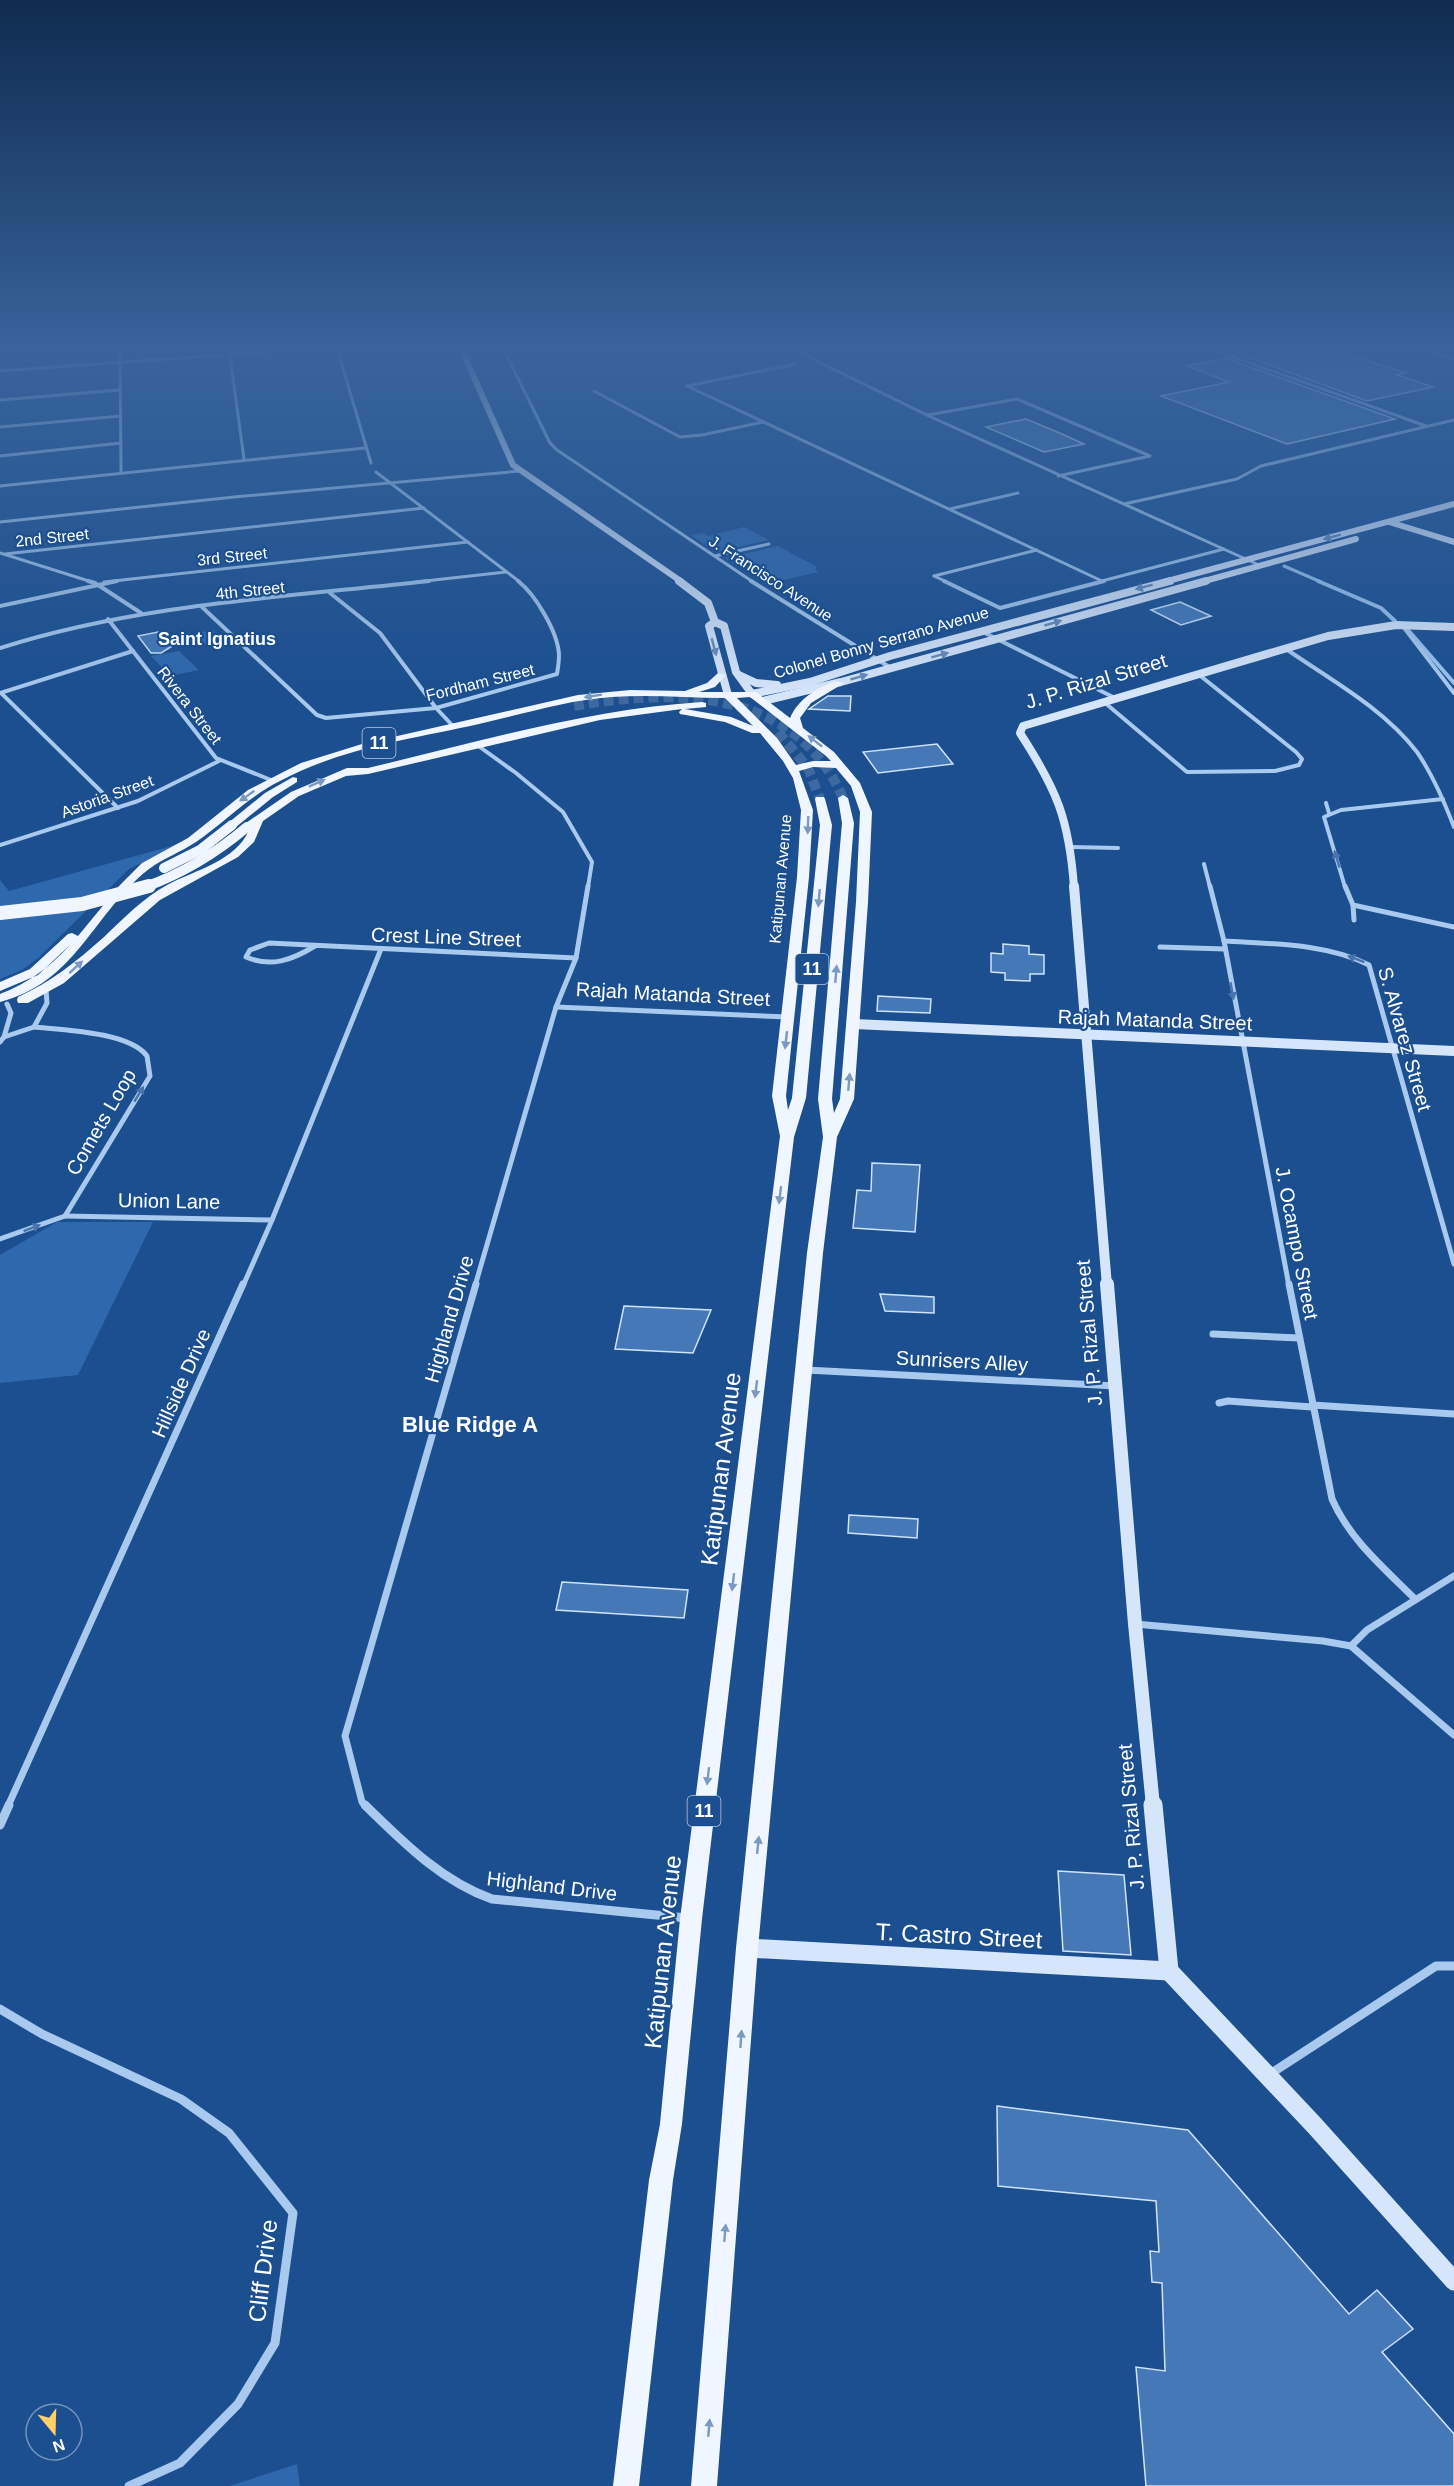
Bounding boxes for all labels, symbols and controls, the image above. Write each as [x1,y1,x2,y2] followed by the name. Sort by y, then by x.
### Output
[14,525,90,550] street label: 2nd Street
[706,532,836,625] street label: J. Francisco Avenue
[1323,532,1341,542] one-way arrow
[196,544,268,569] street label: 3rd Street
[215,578,286,603] street label: 4th Street
[1135,582,1153,592] one-way arrow
[772,604,991,681] street label: Colonel Bonny Serrano Avenue
[1044,618,1062,627] one-way arrow
[158,629,276,649] district label: Saint Ignatius
[710,638,719,656] one-way arrow
[931,649,949,659] one-way arrow
[1023,649,1170,713] street label: J. P. Rizal Street
[424,661,537,704] street label: Fordham Street
[154,663,225,748] street label: Rivera Street
[850,672,868,681] one-way arrow
[584,692,603,701] one-way arrow
[362,728,395,758] road number: 11
[807,735,822,747] one-way arrow
[59,772,156,821] street label: Astoria Street
[308,779,325,788] one-way arrow
[239,790,255,802] one-way arrow
[766,814,795,944] street label: Katipunan Avenue
[803,816,812,835] one-way arrow
[1332,850,1341,868] one-way arrow
[814,889,824,908] one-way arrow
[371,923,522,951] street label: Crest Line Street
[796,954,828,984] road number: 11
[1347,954,1365,964] one-way arrow
[68,961,83,974] one-way arrow
[1374,964,1436,1114] street label: S. Alvarez Street
[831,965,840,984] one-way arrow
[575,978,771,1010] street label: Rajah Matanda Street
[1228,982,1237,1001] one-way arrow
[1057,1006,1253,1034] street label: Rajah Matanda Street
[781,1031,791,1050] one-way arrow
[62,1065,140,1179] street label: Comets Loop
[844,1073,854,1092] one-way arrow
[133,1086,144,1102] one-way arrow
[1271,1165,1323,1322] street label: J. Ocampo Street
[775,1186,784,1205] one-way arrow
[118,1189,220,1213] street label: Union Lane
[24,1222,42,1232] one-way arrow
[420,1253,478,1385] street label: Highland Drive
[1072,1259,1106,1407] street label: J. P. Rizal Street
[147,1325,215,1441] street label: Hillside Drive
[895,1347,1029,1375] street label: Sunrisers Alley
[695,1371,746,1567] street label: Katipunan Avenue
[751,1379,761,1398] one-way arrow
[402,1412,538,1437] district label: Blue Ridge A
[728,1573,737,1592] one-way arrow
[1114,1743,1148,1891] street label: J. P. Rizal Street
[704,1766,713,1785] one-way arrow
[688,1796,720,1826] road number: 11
[753,1835,763,1854] one-way arrow
[639,1854,686,2050] street label: Katipunan Avenue
[486,1867,618,1905] street label: Highland Drive
[875,1918,1043,1953] street label: T. Castro Street
[736,2029,745,2048] one-way arrow
[243,2218,282,2324] street label: Cliff Drive
[720,2224,730,2243] one-way arrow
[24,2402,84,2462] north arrow
[704,2418,714,2437] one-way arrow
[50,2436,67,2456] text: N

